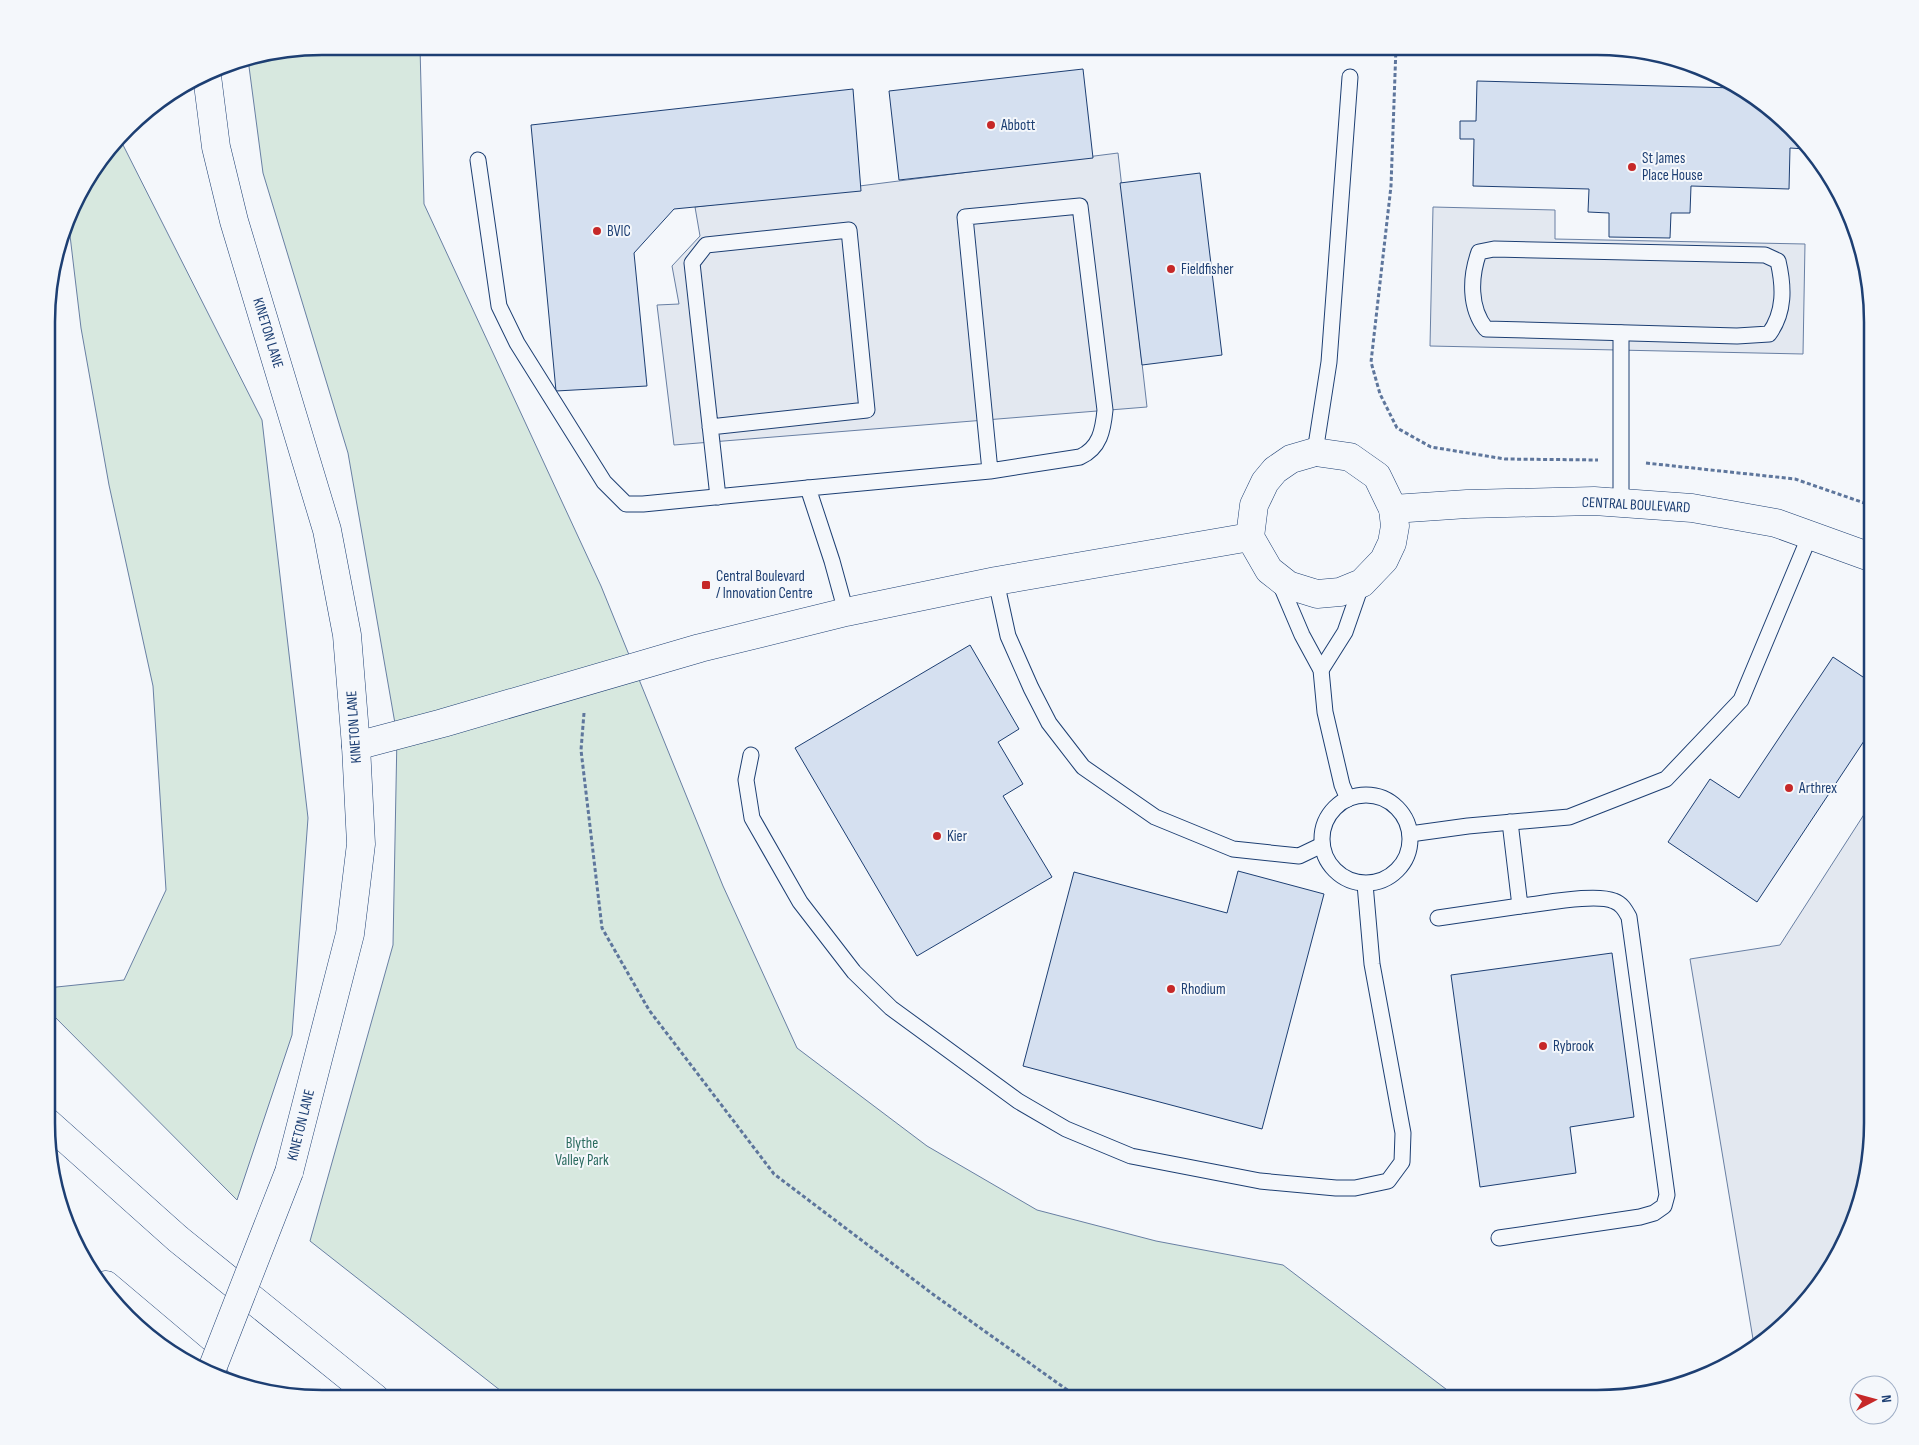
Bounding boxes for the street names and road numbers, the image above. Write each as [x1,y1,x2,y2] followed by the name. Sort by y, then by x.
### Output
[248,295,288,371] street label: KINETON LANE
[1581,493,1691,517] street label: CENTRAL BOULEVARD
[342,690,366,764] street label: KINETON LANE
[283,1087,319,1163] street label: KINETON LANE

